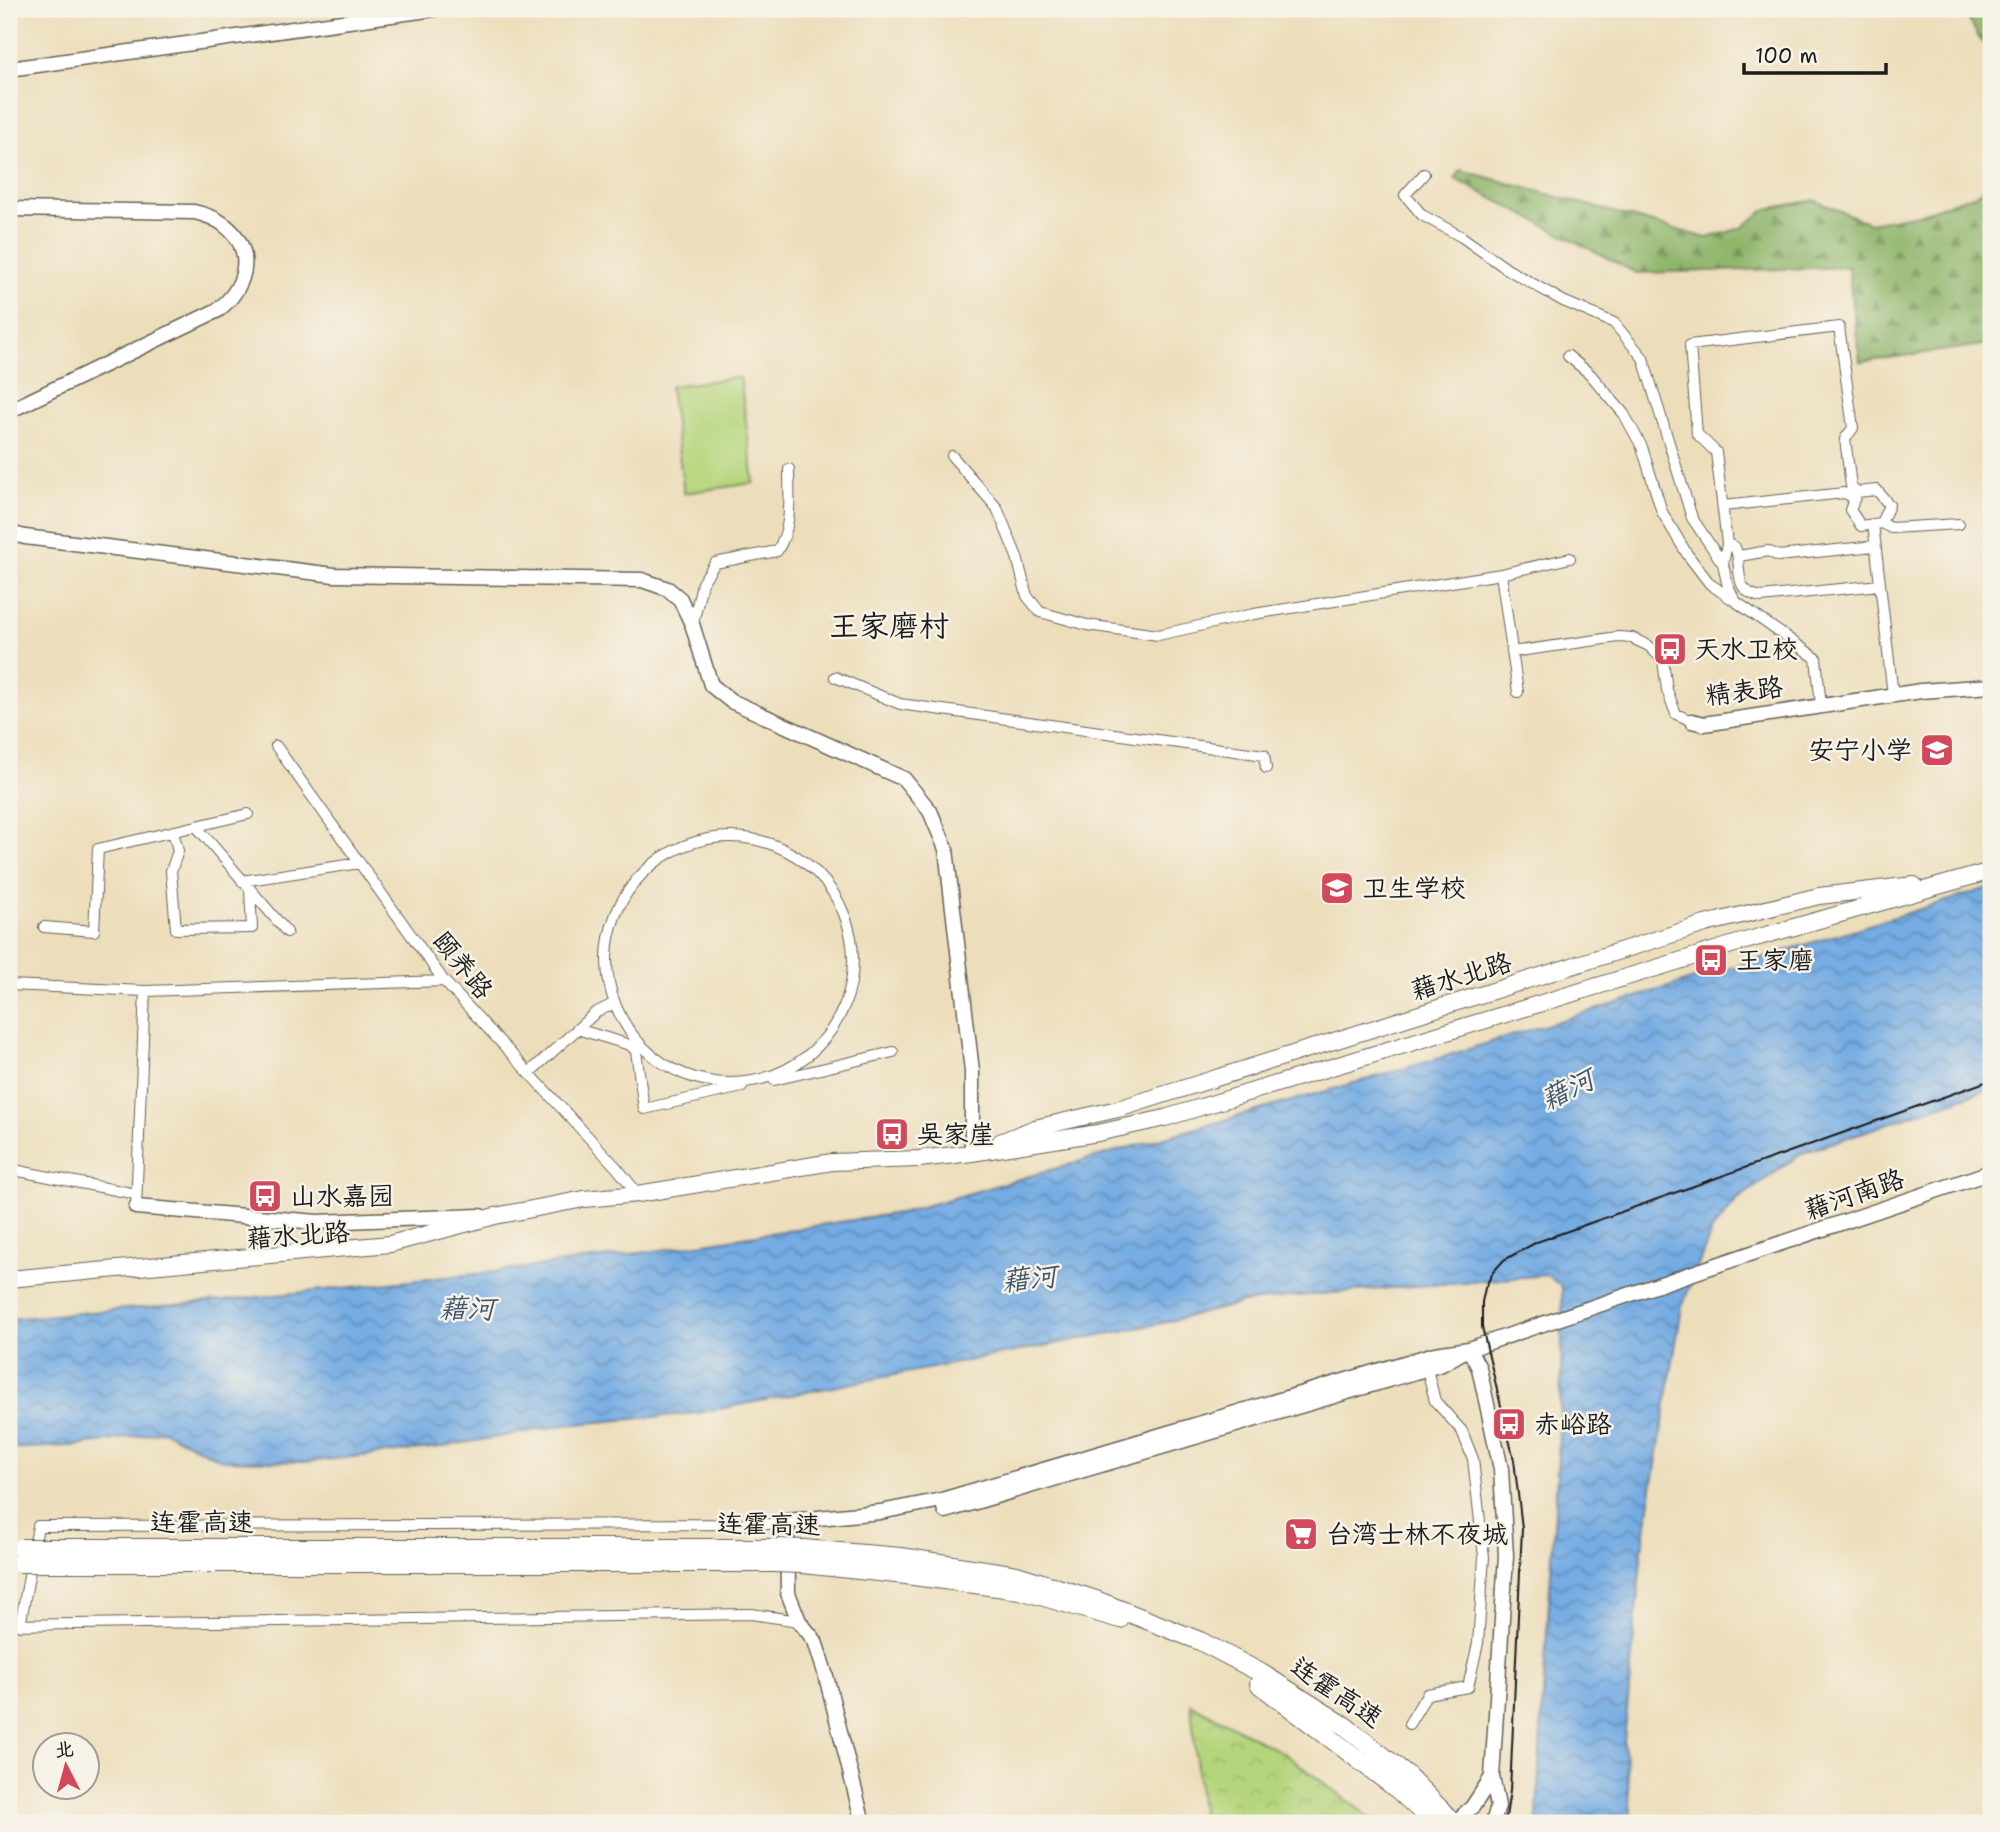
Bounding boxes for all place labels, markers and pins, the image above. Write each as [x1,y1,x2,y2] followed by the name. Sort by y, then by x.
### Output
[1651,630,1689,668] bus stop icon: 天水卫校
[1694,631,1798,666] place label: 天水卫校
[1918,731,1956,769] school or university icon: 安宁小学
[1808,732,1912,767] place label: 安宁小学
[1318,869,1356,907] school or university icon: 卫生学校
[1362,870,1466,905] place label: 卫生学校
[1692,941,1730,979] bus stop icon: 王家磨
[1736,942,1814,977] place label: 王家磨
[873,1115,911,1153] bus stop icon: 吴家崖
[917,1116,995,1151] place label: 吴家崖
[246,1177,284,1215] bus stop icon: 山水嘉园
[290,1178,394,1213] place label: 山水嘉园
[1490,1405,1528,1443] bus stop icon: 赤峪路
[1534,1406,1612,1441] place label: 赤峪路
[1282,1515,1320,1553] supermarket icon: 台湾士林不夜城
[1326,1516,1508,1551] place label: 台湾士林不夜城

